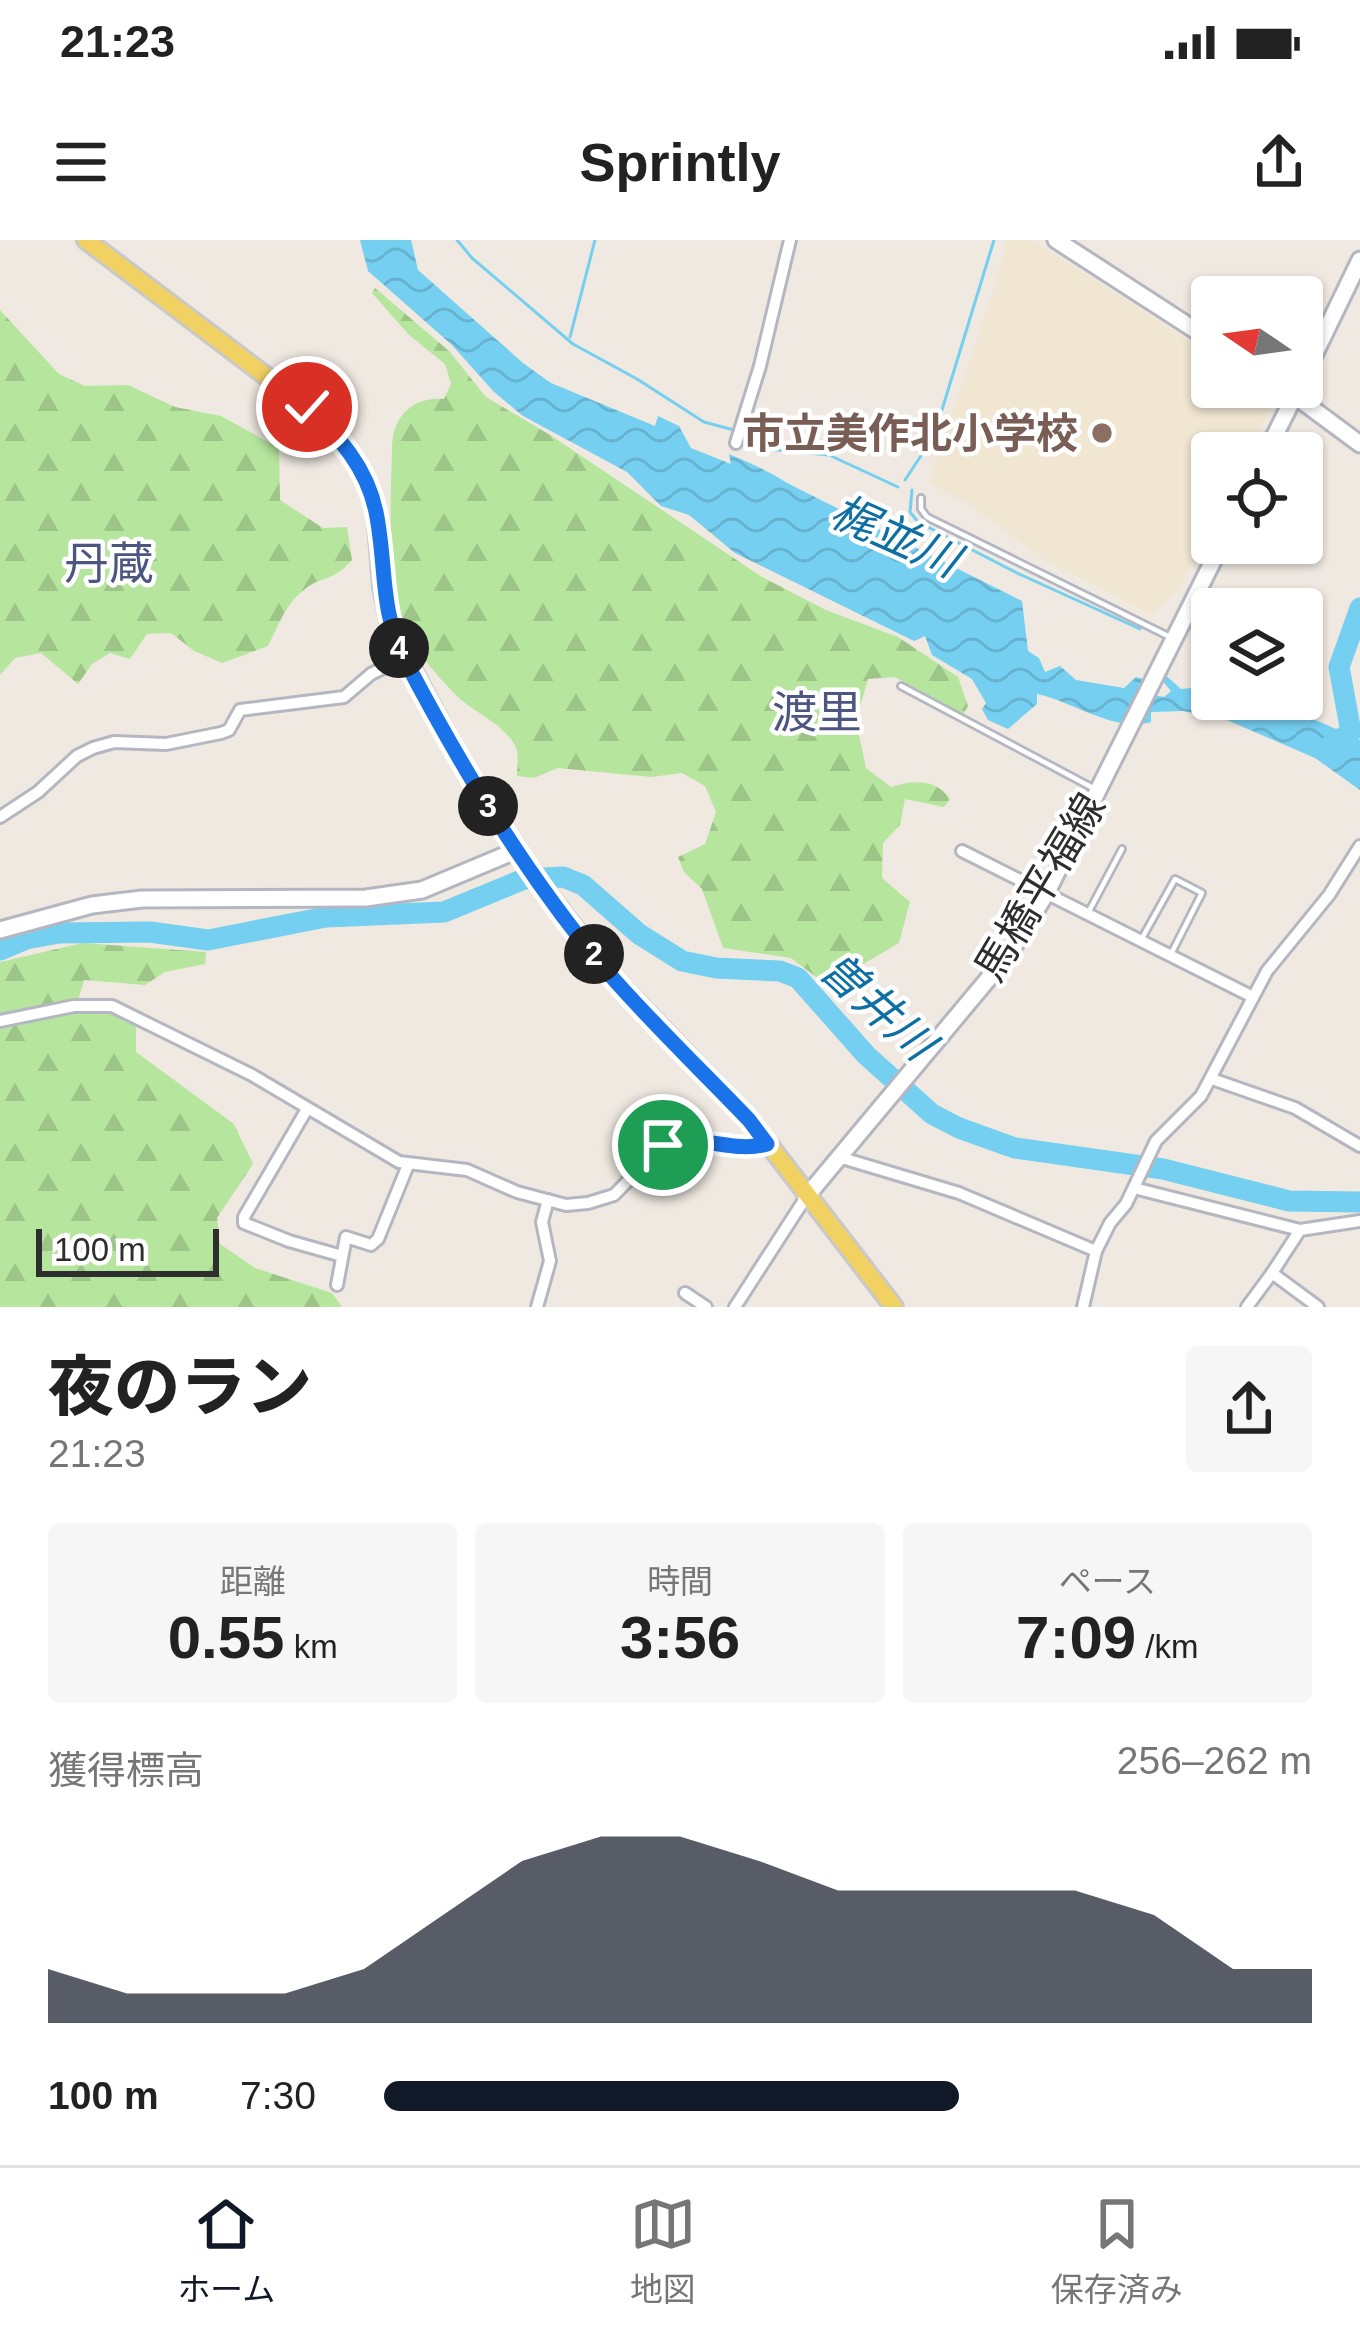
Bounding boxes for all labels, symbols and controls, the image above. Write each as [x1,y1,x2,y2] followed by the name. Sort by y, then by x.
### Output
[60,16,175,67] text: 21:23
[48,129,114,195] icon: menu
[1246,129,1312,195] icon: share
[579,132,781,192] text: Sprintly
[1191,276,1323,408] north arrow
[1191,276,1323,720] map controls
[256,356,358,458] pin
[274,374,340,440] icon: check
[742,410,1078,457] place label: 市立美作北小学校
[1089,420,1115,446] marker: 市立美作北小学校
[1191,432,1323,564] button: locate
[823,485,971,588] water label: 梶並川
[64,538,154,589] district label: 丹蔵
[1191,588,1323,720] button: layers
[369,618,429,678] pin: 4
[390,629,408,666] text: 4
[772,687,862,738] district label: 渡里
[458,776,518,836] pin: 3
[966,785,1114,989] street label: 馬橋平福線
[479,787,497,824] text: 3
[564,924,624,984] pin: 2
[585,935,603,972] text: 2
[810,942,947,1073] water label: 曽井川
[612,1094,714,1196] pin
[630,1112,696,1178] icon: arrive
[36,1223,219,1276] scale bar
[54,1231,146,1268] text: 100 m
[1186,1346,1312,1472] button: share
[48,1350,312,1424] text: 夜のラン
[48,1432,146,1475] text: 21:23
[220,1563,286,1600] text: 距離
[647,1563,713,1600] text: 時間
[1059,1563,1156,1600] text: ペース
[168,1604,284,1671] text: 0.55
[620,1604,740,1671] text: 3:56
[1016,1604,1136,1671] text: 7:09
[284,1628,338,1665] text: km
[1136,1628,1199,1665] text: /km
[1117,1739,1312,1782] text: 256–262 m
[48,1749,204,1792] text: 獲得標高
[48,2074,159,2117] text: 100 m
[240,2074,316,2117] text: 7:30
[177,2191,275,2311] tab: ホーム
[630,2191,696,2311] tab: 地図
[1051,2191,1183,2311] tab: 保存済み

